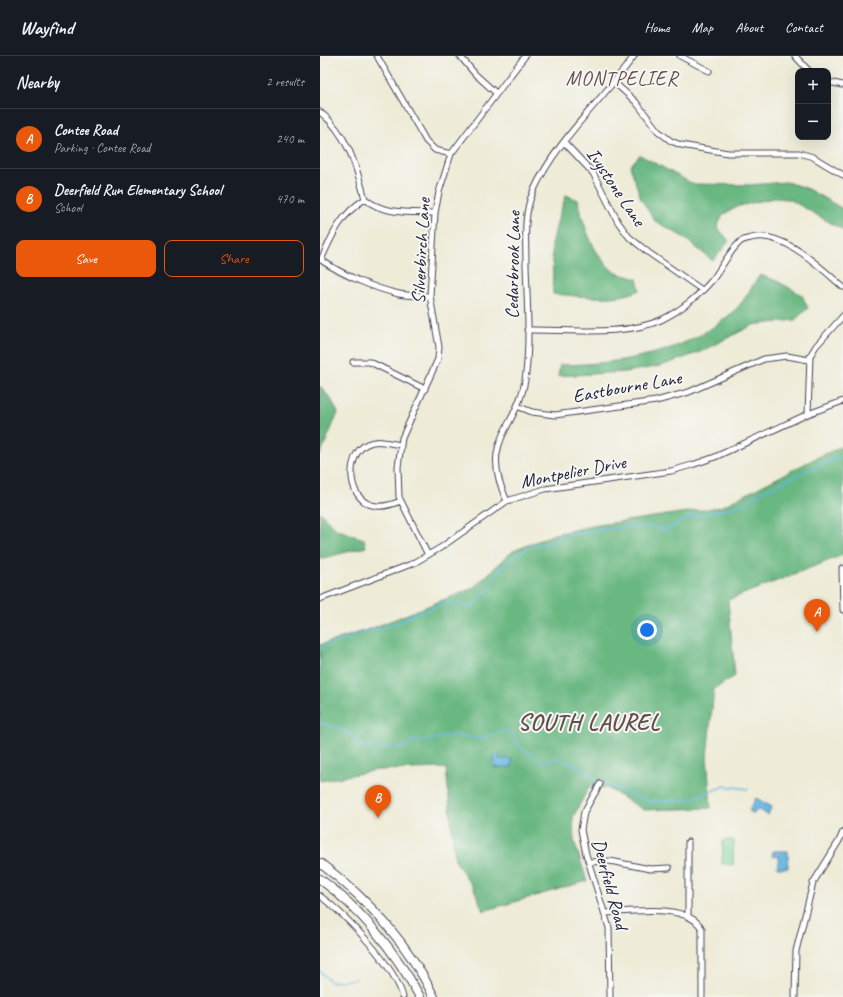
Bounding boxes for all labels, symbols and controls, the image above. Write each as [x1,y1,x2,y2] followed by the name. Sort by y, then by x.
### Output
[20,16,73,40] text: Wayfind
[644,19,670,36] text: Home
[692,19,713,36] text: Map
[735,19,763,36] text: About
[785,19,823,36] text: Contact
[566,66,679,91] district label: MONTPELIER
[795,68,831,140] map controls
[795,68,831,104] button: +
[16,72,59,93] text: Nearby
[266,74,304,90] text: 2 results
[795,104,831,140] button: −
[54,121,118,140] text: Contee Road
[26,131,32,147] text: A
[276,131,304,147] text: 240 m
[54,140,150,156] text: Parking · Contee Road
[581,143,652,232] street label: Ivystone Lane
[54,181,222,200] text: Deerfield Run Elementary School
[26,191,32,207] text: B
[276,191,304,207] text: 470 m
[406,196,436,305] street label: Silverbirch Lane
[54,200,82,216] text: School
[500,209,526,319] street label: Cedarbrook Lane
[16,240,156,277] button: Save
[164,240,304,277] button: Share
[571,365,685,408] street label: Eastbourne Lane
[518,450,629,494] street label: Montpelier Drive
[804,599,830,632] pin: A
[637,620,657,640] your location
[518,708,661,737] district label: SOUTH LAUREL
[365,785,391,818] pin: B
[586,836,634,935] street label: Deerfield Road

